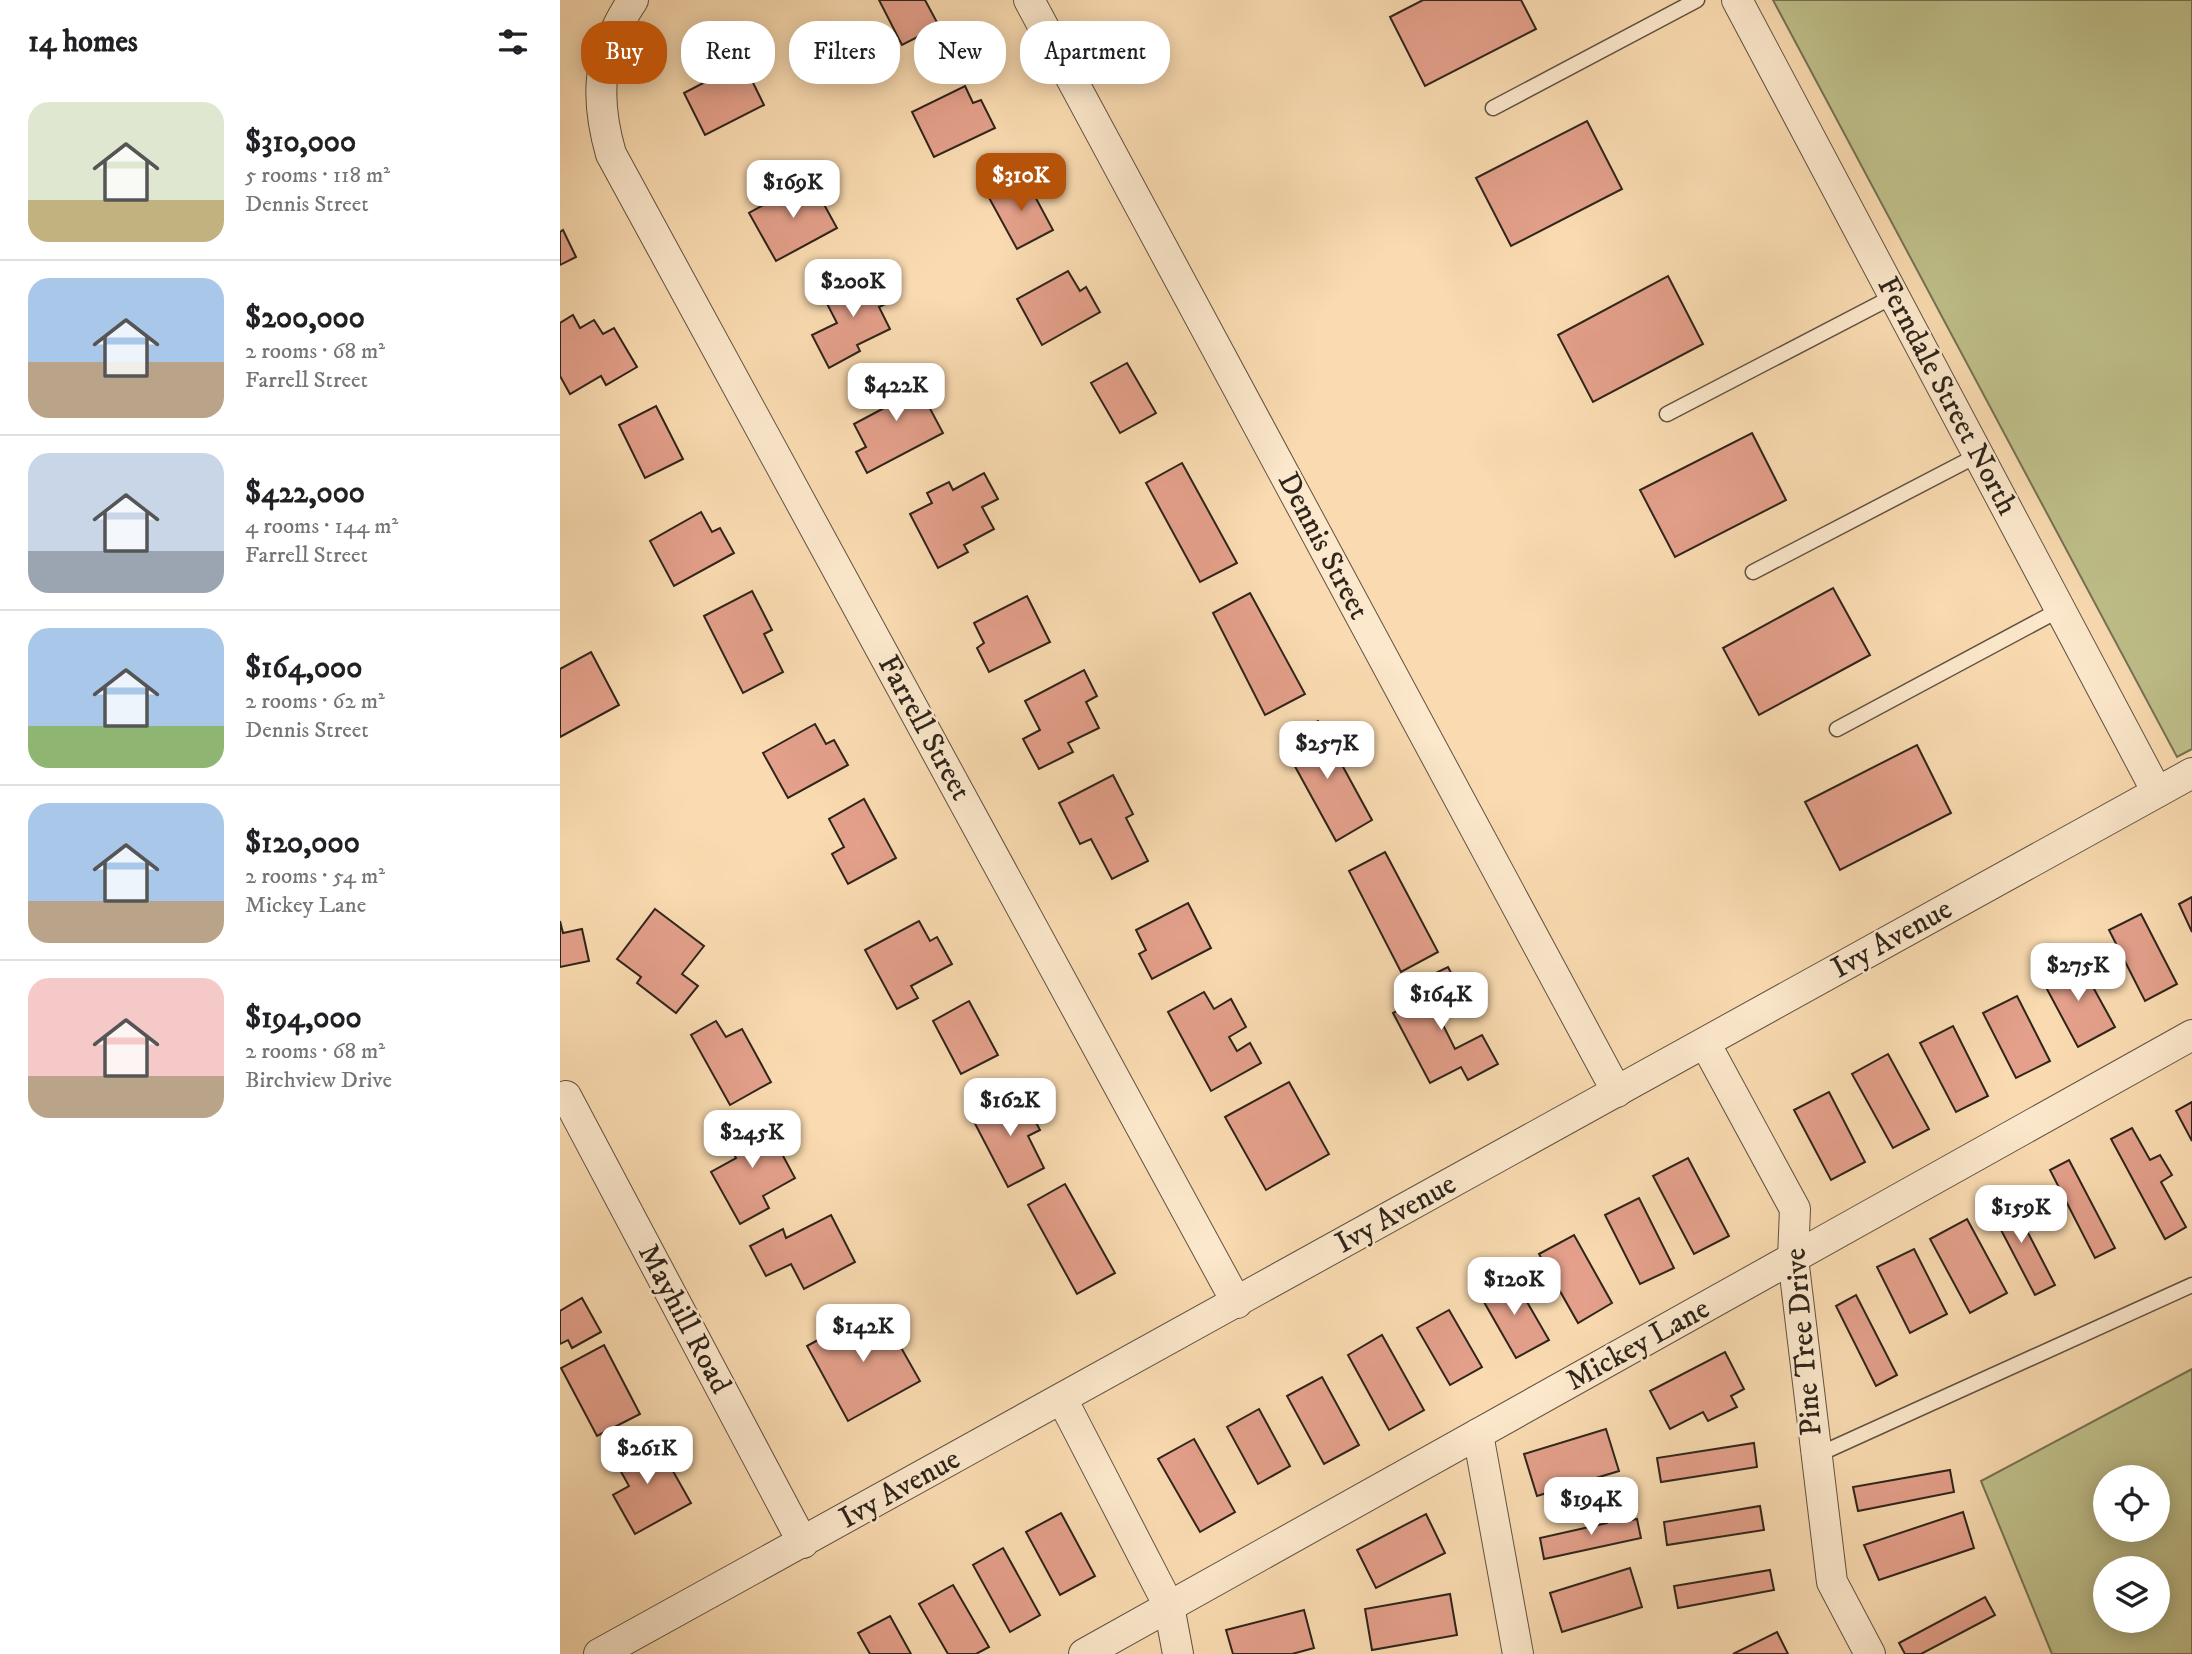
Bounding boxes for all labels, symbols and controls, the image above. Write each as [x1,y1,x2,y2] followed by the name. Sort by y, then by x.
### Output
[581,21,667,84] chip: Buy
[681,21,775,84] chip: Rent
[789,21,900,84] chip: Filters
[914,21,1006,84] chip: New
[1020,21,1170,84] chip: Apartment
[494,23,532,61] icon: filters
[28,24,138,61] text: 14 homes
[245,124,356,161] text: $310,000
[84,130,168,214] icon: home
[972,154,1070,213] pin: $310K
[744,160,842,220] pin: $169K
[245,161,390,190] text: 5 rooms · 118 m²
[992,161,1050,190] text: $310K
[763,168,823,197] text: $169K
[245,190,369,219] text: Dennis Street
[804,260,902,319] pin: $200K
[821,267,885,296] text: $200K
[1869,270,2026,522] street label: Ferndale Street North
[245,300,365,337] text: $200,000
[84,306,168,390] icon: home
[245,337,385,366] text: 2 rooms · 68 m²
[847,364,945,423] pin: $422K
[245,366,368,395] text: Farrell Street
[864,371,928,400] text: $422K
[1269,466,1377,626] street label: Dennis Street
[245,475,365,512] text: $422,000
[84,481,168,565] icon: home
[245,512,398,541] text: 4 rooms · 144 m²
[245,541,368,570] text: Farrell Street
[869,649,979,807] street label: Farrell Street
[245,650,362,687] text: $164,000
[84,656,168,740] icon: home
[245,687,385,716] text: 2 rooms · 62 m²
[245,716,369,745] text: Dennis Street
[1278,722,1376,781] pin: $257K
[1295,729,1359,758] text: $257K
[245,825,360,862] text: $120,000
[84,831,168,915] icon: home
[245,862,385,891] text: 2 rooms · 54 m²
[245,891,366,920] text: Mickey Lane
[1825,891,1959,987] street label: Ivy Avenue
[2029,944,2127,1003] pin: $275K
[2047,951,2109,980] text: $275K
[1392,972,1490,1032] pin: $164K
[1410,980,1472,1009] text: $164K
[245,1000,362,1037] text: $194,000
[84,1006,168,1090] icon: home
[245,1037,385,1066] text: 2 rooms · 68 m²
[245,1066,392,1095] text: Birchview Drive
[961,1078,1059,1138] pin: $162K
[980,1086,1040,1115] text: $162K
[703,1110,801,1170] pin: $245K
[720,1118,784,1147] text: $245K
[1329,1166,1463,1262] street label: Ivy Avenue
[1972,1186,2070,1245] pin: $159K
[1991,1193,2051,1222] text: $159K
[629,1238,739,1400] street label: Mayhill Road
[1777,1247,1831,1437] street label: Pine Tree Drive
[1465,1258,1563,1317] pin: $120K
[1484,1265,1544,1294] text: $120K
[1560,1290,1716,1400] street label: Mickey Lane
[814,1304,912,1364] pin: $142K
[832,1312,894,1341] text: $142K
[598,1426,696,1486] pin: $261K
[617,1434,677,1463] text: $261K
[833,1441,967,1537] street label: Ivy Avenue
[2093,1465,2170,1633] map controls
[2093,1465,2170,1542] button: locate
[1542,1478,1640,1537] pin: $194K
[1560,1485,1622,1514] text: $194K
[2093,1556,2170,1633] button: layers

